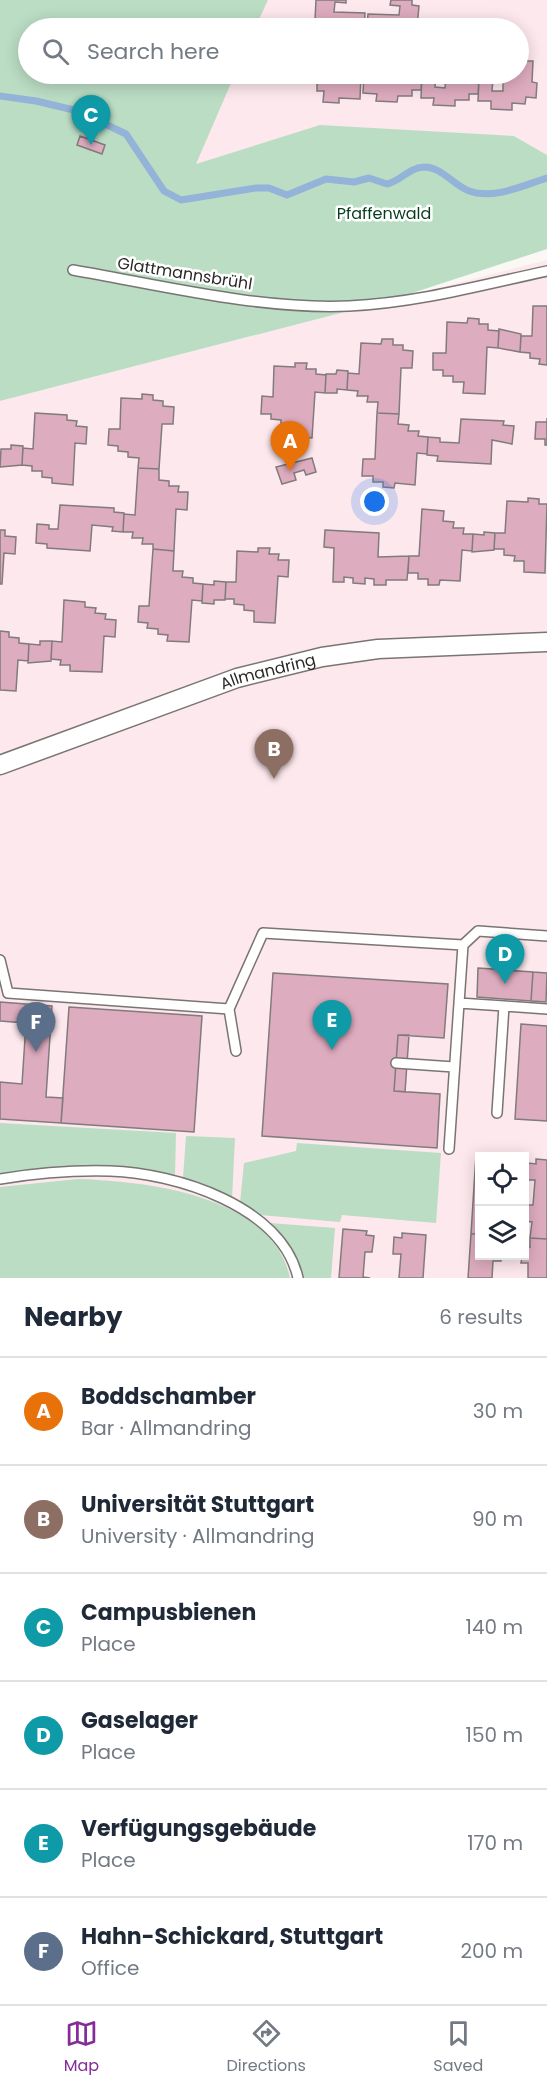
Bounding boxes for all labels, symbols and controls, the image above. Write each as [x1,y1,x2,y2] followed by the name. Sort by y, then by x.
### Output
[18,18,529,84] search box
[39,35,72,68] icon: search
[87,36,220,67] text: Search here
[72,96,110,145] pin: C
[337,202,431,225] park label: Pfaffenwald
[116,251,254,296] street label: Glattmannsbrühl
[270,422,310,471] pin: A
[360,487,389,516] your location
[217,648,318,695] street label: Allmandring
[254,730,294,779] pin: B
[486,934,524,984] pin: D
[312,1000,352,1050] pin: E
[16,1002,56,1052] pin: F
[475,1152,529,1260] map controls
[475,1152,529,1206] button: locate
[475,1206,529,1260] button: layers
[24,1299,122,1335] text: Nearby
[439,1303,523,1331] text: 6 results
[81,1381,256,1412] text: Boddschamber
[36,1397,51,1425] text: A
[473,1397,523,1425] text: 30 m
[81,1414,252,1442] text: Bar · Allmandring
[81,1489,314,1520] text: Universität Stuttgart
[37,1505,50,1533] text: B
[472,1505,523,1533] text: 90 m
[81,1522,315,1550] text: University · Allmandring
[81,1597,256,1628] text: Campusbienen
[36,1613,51,1641] text: C
[466,1613,523,1641] text: 140 m
[81,1630,136,1658] text: Place
[81,1705,198,1736] text: Gaselager
[36,1721,51,1749] text: D
[466,1721,523,1749] text: 150 m
[81,1738,136,1766] text: Place
[81,1813,316,1844] text: Verfügungsgebäude
[38,1829,49,1857] text: E
[467,1829,523,1857] text: 170 m
[81,1846,136,1874] text: Place
[81,1921,383,1952] text: Hahn-Schickard, Stuttgart
[38,1937,49,1965] text: F
[460,1937,523,1965] text: 200 m
[81,1954,139,1982] text: Office
[64,2017,99,2078] tab: Map
[227,2017,306,2078] tab: Directions
[433,2017,483,2078] tab: Saved

